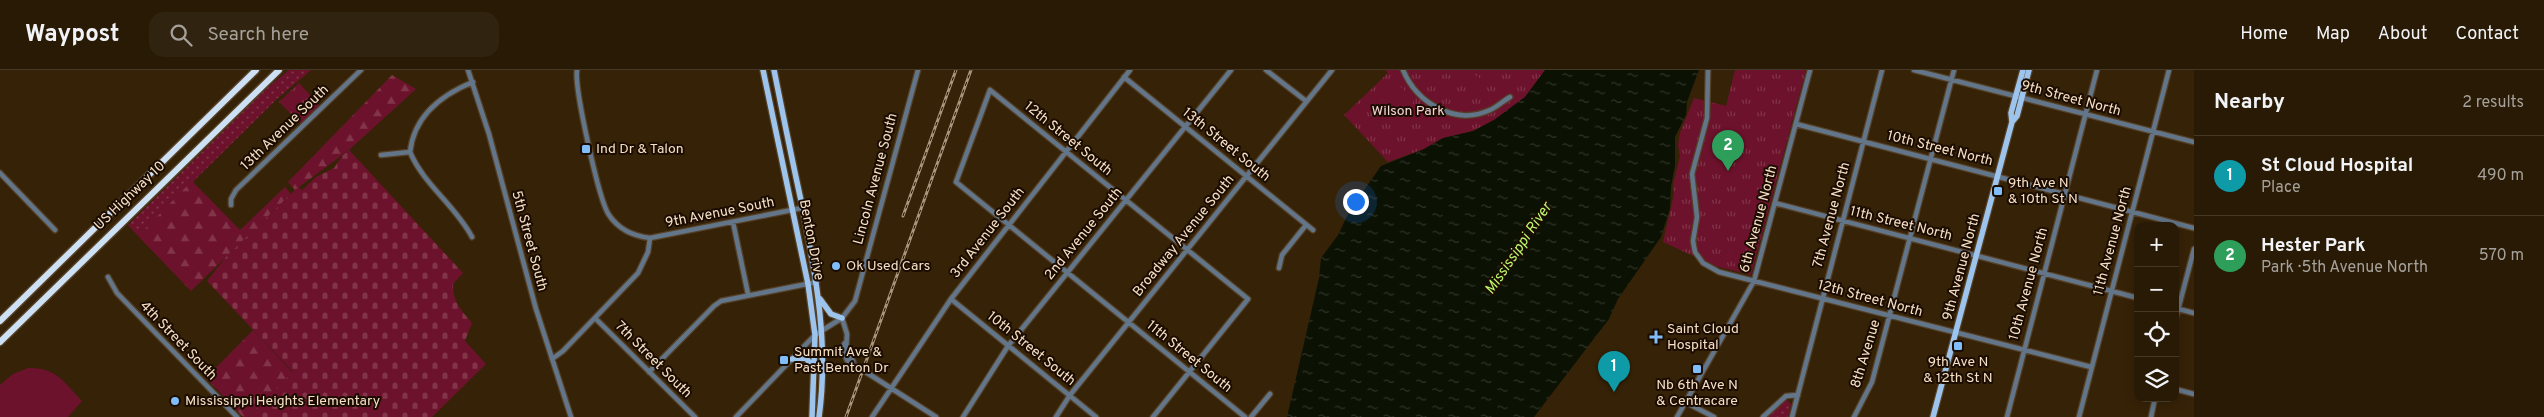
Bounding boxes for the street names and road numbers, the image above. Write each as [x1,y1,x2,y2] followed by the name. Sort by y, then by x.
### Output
[2019,78,2123,120] street label: 9th Street North
[237,82,333,174] street label: 13th Avenue South
[1020,98,1116,180] street label: 12th Street South
[1179,104,1273,186] street label: 13th Street South
[850,111,902,247] street label: Lincoln Avenue South
[1885,128,1995,170] street label: 10th Street North
[91,158,169,234] street label: US Highway 10
[1810,160,1854,270] street label: 7th Avenue North
[1737,164,1781,274] street label: 6th Avenue North
[1130,172,1238,300] street label: Broadway Avenue South
[947,184,1029,282] street label: 3rd Avenue South
[1041,184,1127,284] street label: 2nd Avenue South
[2090,185,2136,297] street label: 11th Avenue North
[507,189,551,293] street label: 5th Street South
[664,194,776,232] street label: 9th Avenue South
[795,198,827,282] street label: Benton Drive
[1848,203,1954,245] street label: 11th Street North
[1940,212,1984,322] street label: 9th Avenue North
[2006,226,2052,342] street label: 10th Avenue North
[1816,277,1924,321] street label: 12th Street North
[136,298,220,384] street label: 4th Street South
[983,308,1079,390] street label: 10th Street South
[1143,317,1235,397] street label: 11th Street South
[611,318,695,402] street label: 7th Street South
[1848,318,1884,390] street label: 8th Avenue

